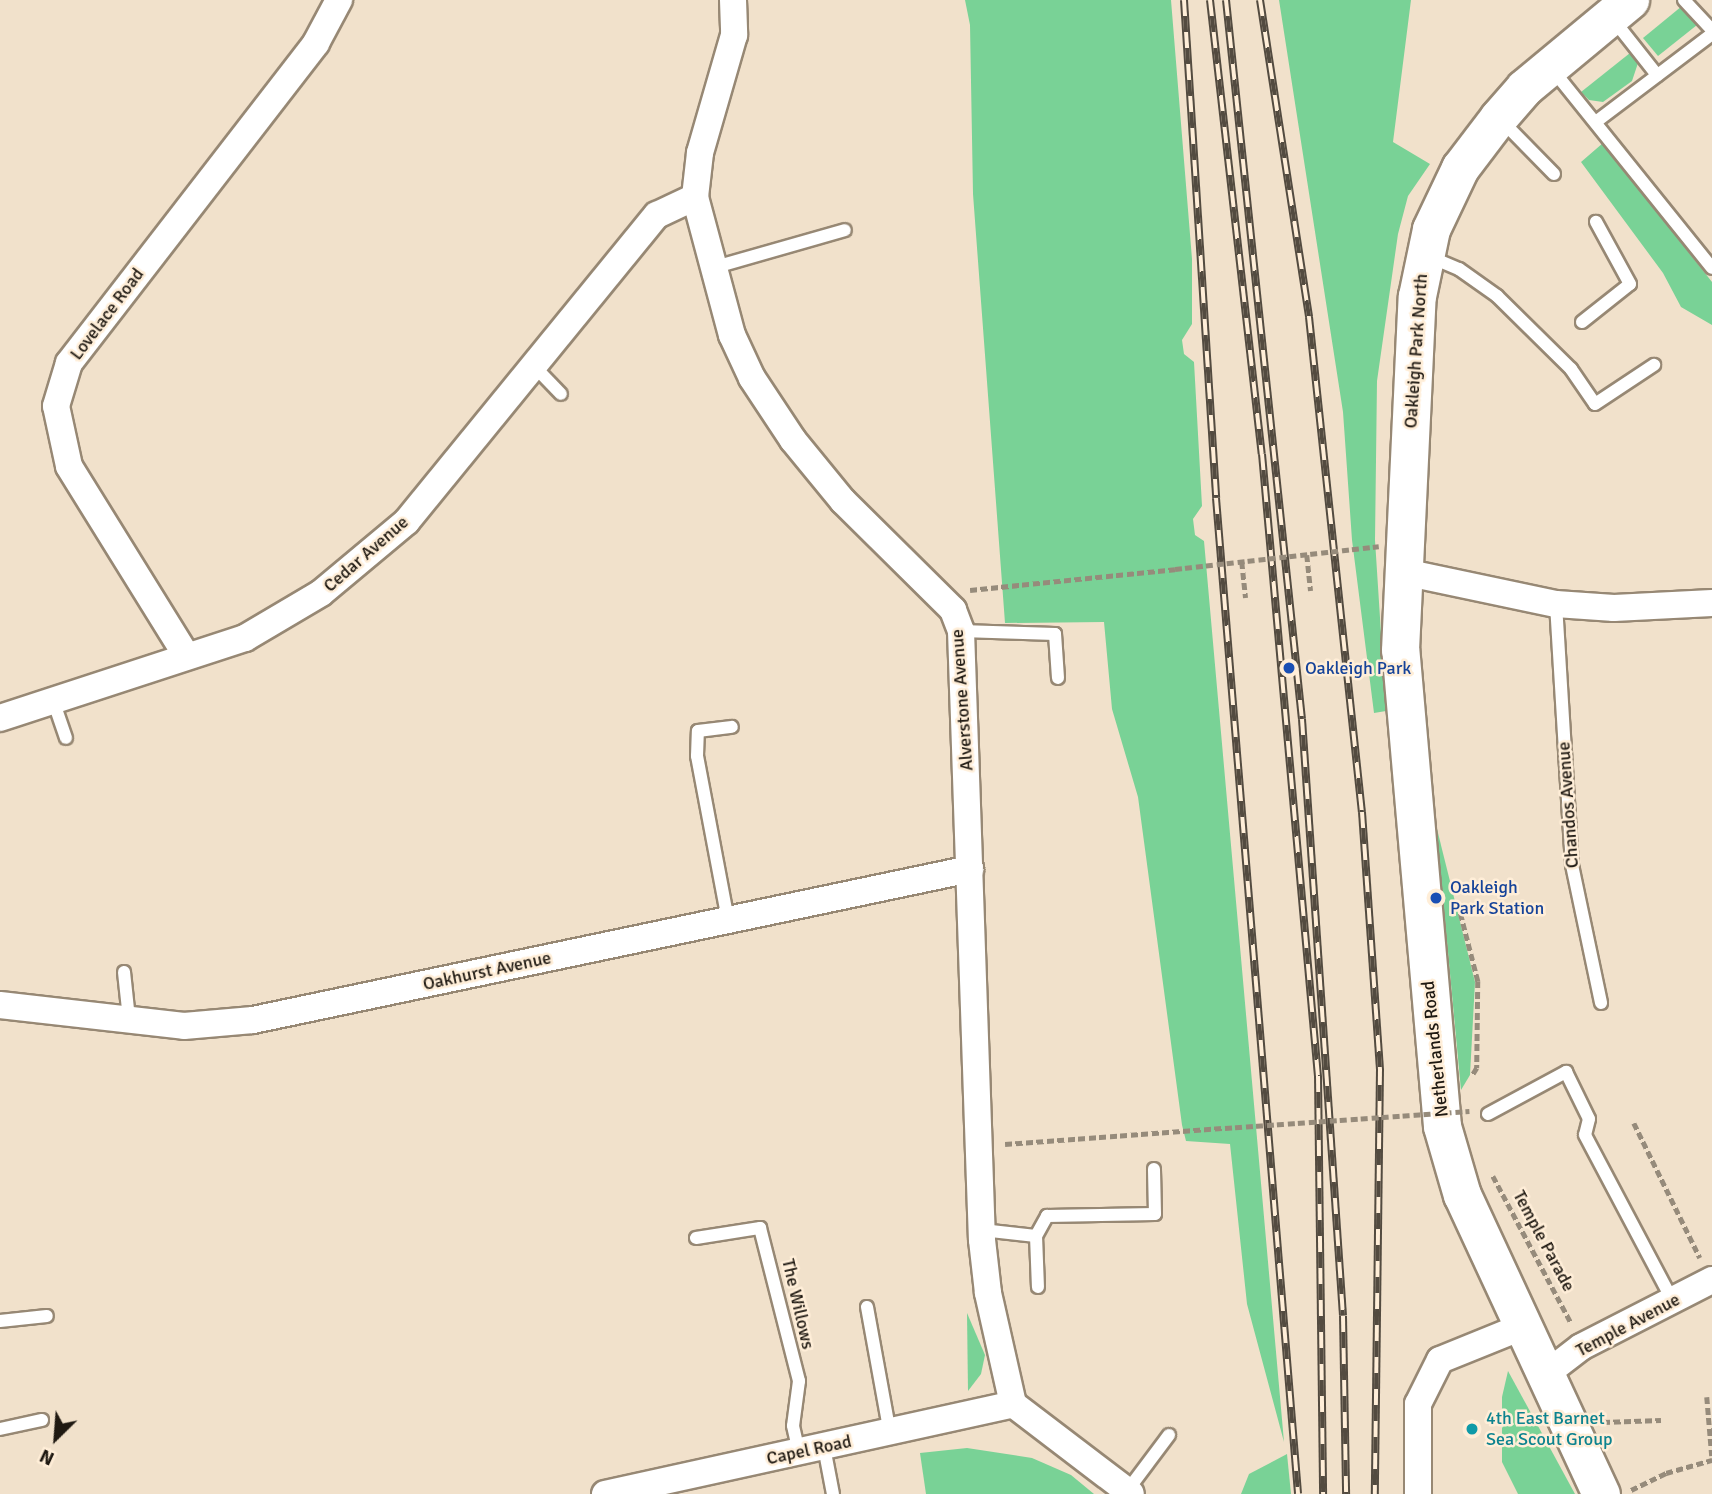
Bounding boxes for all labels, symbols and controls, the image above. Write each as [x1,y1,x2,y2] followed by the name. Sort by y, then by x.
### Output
[65,264,149,364] street label: Lovelace Road
[1400,273,1432,429] street label: Oakleigh Park North
[319,511,413,597] street label: Cedar Avenue
[946,628,978,772] street label: Alverstone Avenue
[1305,657,1411,679] place label: Oakleigh Park
[1279,658,1299,678] marker: Oakleigh Park
[1553,741,1583,869] street label: Chandos Avenue
[1450,877,1544,920] place label: Oakleigh Park Station
[1428,890,1444,906] marker: Oakleigh Park Station
[421,947,553,995] street label: Oakhurst Avenue
[1417,980,1453,1118] street label: Netherlands Road
[1508,1187,1580,1295] street label: Temple Parade
[777,1257,819,1351] street label: The Willows
[1572,1289,1684,1361] street label: Temple Avenue
[21,1403,91,1473] north arrow
[1486,1408,1613,1450] place label: 4th East Barnet Sea Scout Group
[1464,1421,1480,1437] marker: 4th East Barnet Sea Scout Group
[765,1430,853,1470] street label: Capel Road
[36,1443,58,1471] text: N

